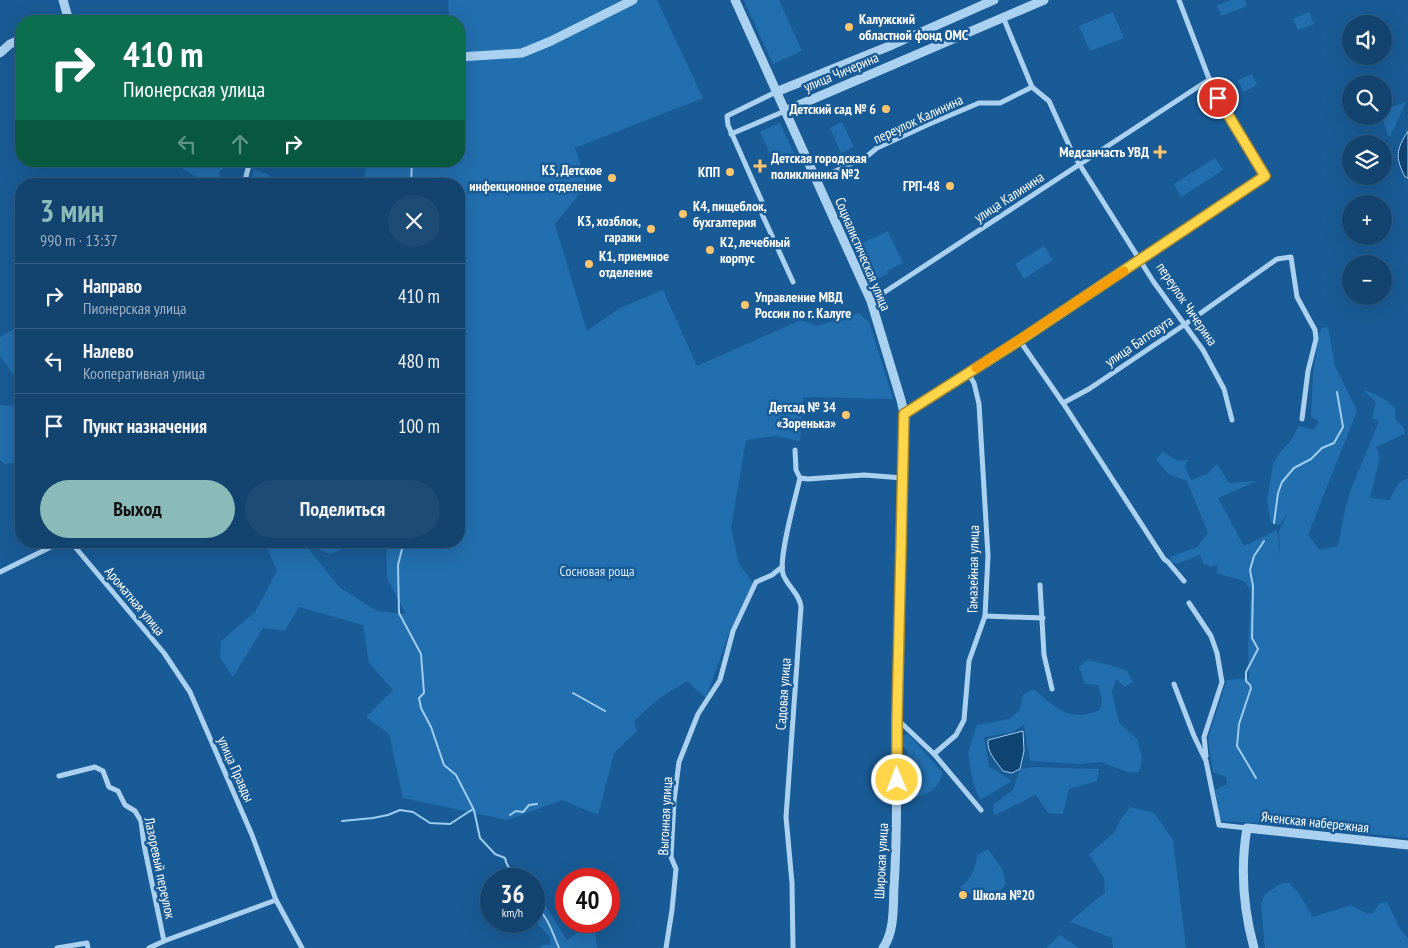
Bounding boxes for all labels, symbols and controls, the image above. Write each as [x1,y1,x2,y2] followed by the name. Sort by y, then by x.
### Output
[859,10,969,44] place label: Калужский областной фонд ОМС
[1342,15,1392,305] map controls
[1342,15,1392,65] button: sound
[843,21,855,33] marker: Калужский областной фонд ОМС
[123,31,204,77] text: 410 m
[40,35,105,100] icon: right
[801,48,881,96] street label: улица Чичерина
[123,75,265,103] text: Пионерская улица
[1342,75,1392,125] button: search
[1197,77,1239,119] pin
[1204,84,1232,112] icon: arrive
[870,90,966,148] street label: переулок Калинина
[789,100,876,118] place label: Детский сад № 6
[880,103,892,115] marker: Детский сад № 6
[173,130,201,158] icon: left
[226,130,254,158] icon: ahead
[279,130,307,158] icon: right
[1342,135,1392,185] button: layers
[1059,143,1149,161] place label: Медсанчасть УВД
[1153,145,1167,159] marker: Медсанчасть УВД
[771,149,867,183] place label: Детская городская поликлиника №2
[753,159,767,173] marker: Детская городская поликлиника №2
[469,161,602,195] place label: К5, Детское инфекционное отделение
[698,163,720,181] place label: КПП
[724,166,736,178] marker: КПП
[971,168,1047,226] street label: улица Калинина
[606,172,618,184] marker: К5, Детское инфекционное отделение
[903,177,940,195] place label: ГРП-48
[944,180,956,192] marker: ГРП-48
[40,191,104,230] text: 3 мин
[388,195,440,247] button: close
[831,195,895,313] street label: Социалистическая улица
[1342,195,1392,245] button: +
[693,197,767,231] place label: К4, пищеблок, бухгалтерия
[677,208,689,220] marker: К4, пищеблок, бухгалтерия
[578,212,641,246] place label: К3, хозблок, гаражи
[645,223,657,235] marker: К3, хозблок, гаражи
[40,230,118,250] text: 990 m · 13:37
[720,233,790,267] place label: К2, лечебный корпус
[704,244,716,256] marker: К2, лечебный корпус
[599,247,669,281] place label: К1, приемное отделение
[1342,255,1392,305] button: −
[583,258,595,270] marker: К1, приемное отделение
[1152,259,1222,349] street label: переулок Чичерина
[83,274,142,298] text: Направо
[40,282,68,310] icon: right
[398,284,440,308] text: 410 m
[754,288,851,322] place label: Управление МВД России по г. Калуге
[83,298,186,318] text: Пионерская улица
[739,299,751,311] marker: Управление МВД России по г. Калуге
[1101,312,1177,370] street label: улица Багговута
[83,339,134,363] text: Налево
[40,347,68,375] icon: left
[398,349,440,373] text: 480 m
[83,363,205,383] text: Кооперативная улица
[769,398,836,432] place label: Детсад № 34 «Зоренька»
[840,409,852,421] marker: Детсад № 34 «Зоренька»
[40,412,68,440] icon: arrive
[83,414,207,438] text: Пункт назначения
[398,414,440,438] text: 100 m
[40,480,235,538] button: Выход
[245,480,440,538] button: Поделиться
[963,525,983,613] street label: Гамазейная улица
[559,562,635,580] park label: Сосновая роща
[101,563,169,639] street label: Ароматная улица
[771,657,795,731] street label: Садовая улица
[214,733,258,805] street label: улица Правды
[870,753,922,805] position arrow
[654,776,676,856] street label: Выгонная улица
[1260,807,1370,837] street label: Яченская набережная
[140,815,180,921] street label: Лазоревый переулок
[870,823,892,899] street label: Широкая улица
[555,868,620,933] speed limit sign: 40
[501,878,524,910] text: 36
[973,886,1035,904] place label: Школа №20
[957,889,969,901] marker: Школа №20
[502,905,523,920] text: km/h

